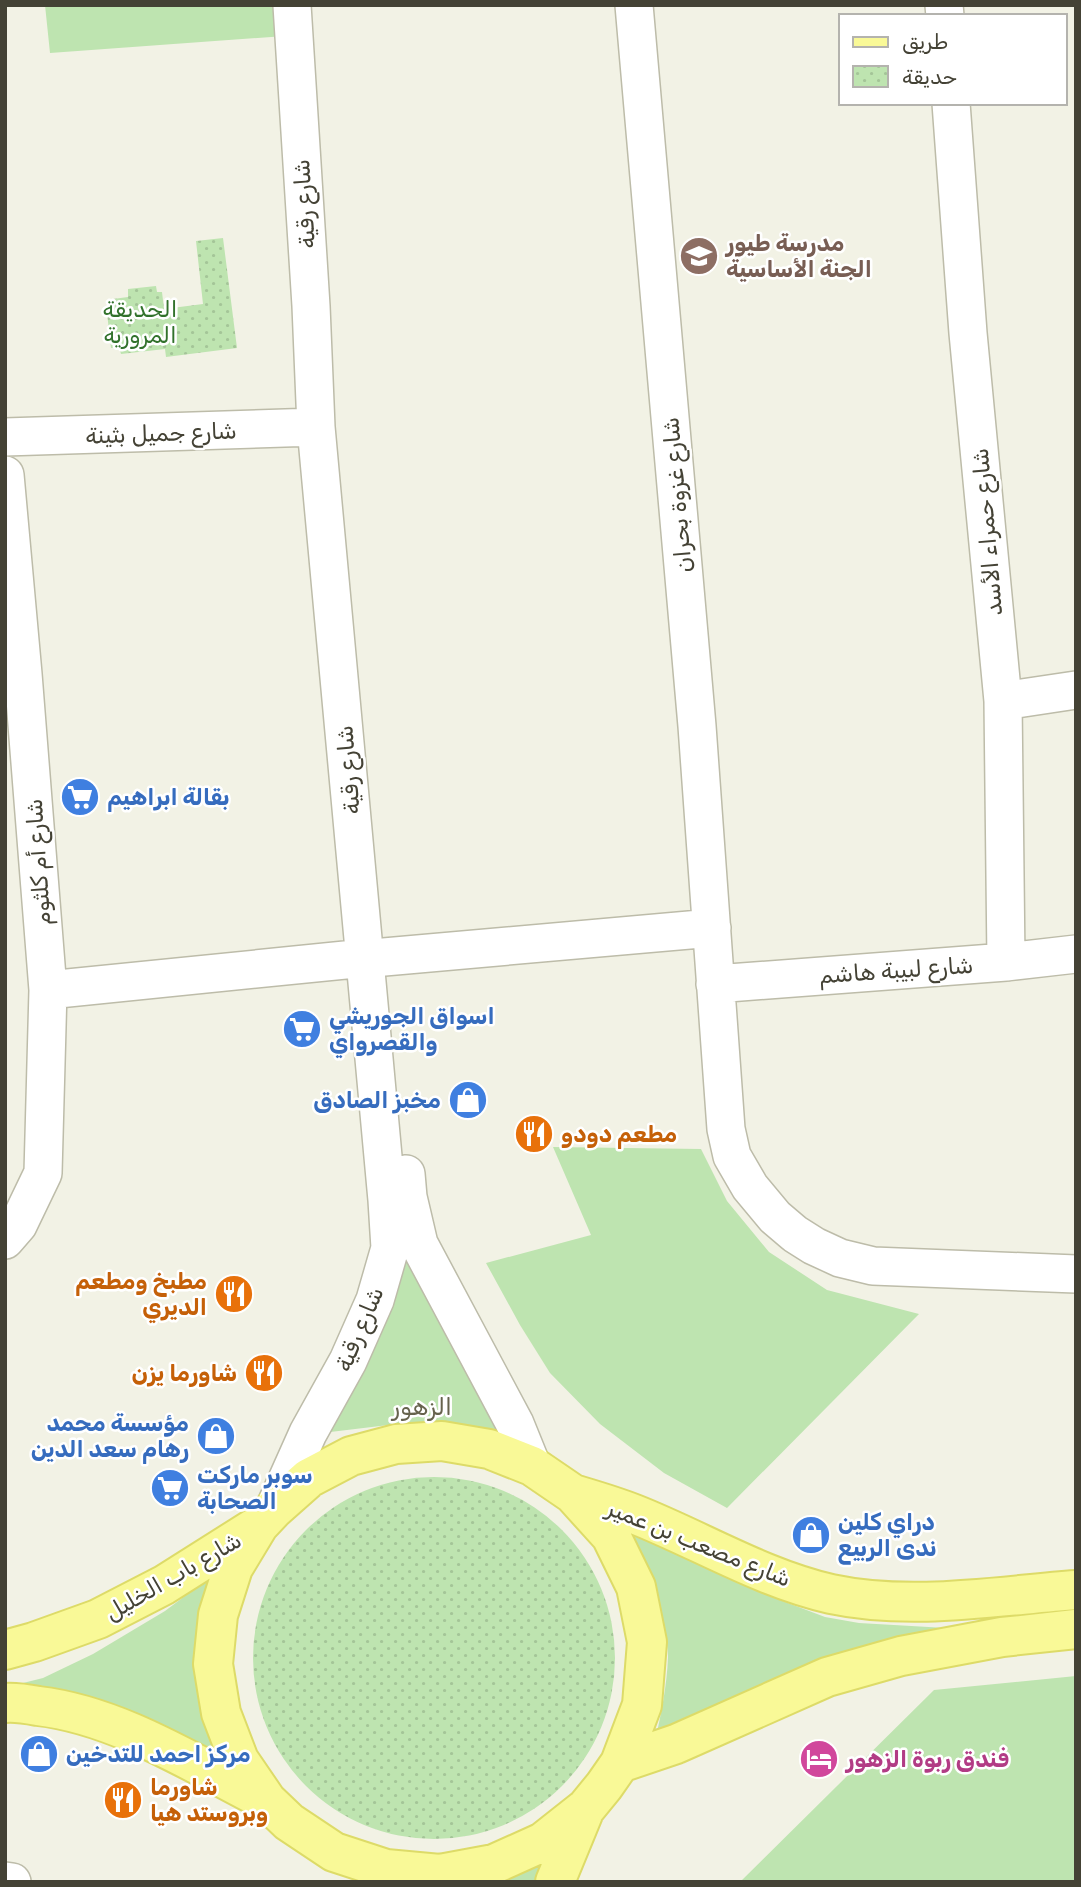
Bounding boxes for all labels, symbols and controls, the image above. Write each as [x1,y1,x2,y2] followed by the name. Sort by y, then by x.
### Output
[839,14,1067,105] legend
[902,29,948,54] text: طريق
[902,64,957,89] text: حديقة
[287,158,323,250] street label: شارع رقية
[724,229,872,283] place label: مدرسة طيور الجنة الأساسية
[678,235,720,277] school or university icon: مدرسة طيور الجنة الأساسية
[103,295,177,349] park label: الحديقة المرورية
[85,416,237,452] street label: شارع جميل بثينة
[656,416,700,574] street label: شارع غزوة بحران
[966,447,1010,617] street label: شارع حمراء الأسد
[330,724,368,816] street label: شارع رقية
[59,776,101,818] supermarket icon: بقالة ابراهيم
[107,783,230,812] place label: بقالة ابراهيم
[20,798,58,926] street label: شارع أم كلثوم
[818,951,974,991] street label: شارع لبيبة هاشم
[329,1002,495,1059] place label: اسواق الجوريشي والقصرواي
[281,1008,323,1050] supermarket icon: اسواق الجوريشي والقصرواي
[447,1079,489,1121] shop icon: مخبز الصادق
[313,1086,441,1114] place label: مخبز الصادق
[513,1113,555,1155] restaurant icon: مطعم دودو
[561,1120,677,1149] place label: مطعم دودو
[75,1267,207,1324] place label: مطبخ ومطعم الديري
[213,1273,255,1315] restaurant icon: مطبخ ومطعم الديري
[329,1282,391,1376] street label: شارع رقية
[243,1352,285,1394] restaurant icon: شاورما يزن
[132,1359,237,1387] place label: شاورما يزن
[390,1393,452,1421] district label: الزهور
[31,1409,189,1464] place label: مؤسسة محمد رهام سعد الدين
[195,1415,237,1457] shop icon: مؤسسة محمد رهام سعد الدين
[197,1461,313,1515] place label: سوبر ماركت الصحابة
[149,1467,191,1509] supermarket icon: سوبر ماركت الصحابة
[600,1493,795,1595] street label: شارع مصعب بن عمير
[838,1508,936,1565] place label: دراي كلين ندى الربيع
[790,1514,832,1556] shop icon: دراي كلين ندى الربيع
[100,1526,247,1628] street label: شارع باب الخليل
[18,1733,60,1775] shop icon: مركز احمد للتدخين
[798,1738,840,1780] hotel icon: فندق ربوة الزهور
[66,1740,251,1768] place label: مركز احمد للتدخين
[844,1745,1009,1773] place label: فندق ربوة الزهور
[150,1773,268,1827] place label: شاورما وبروستد هيا
[102,1779,144,1821] restaurant icon: شاورما وبروستد هيا

